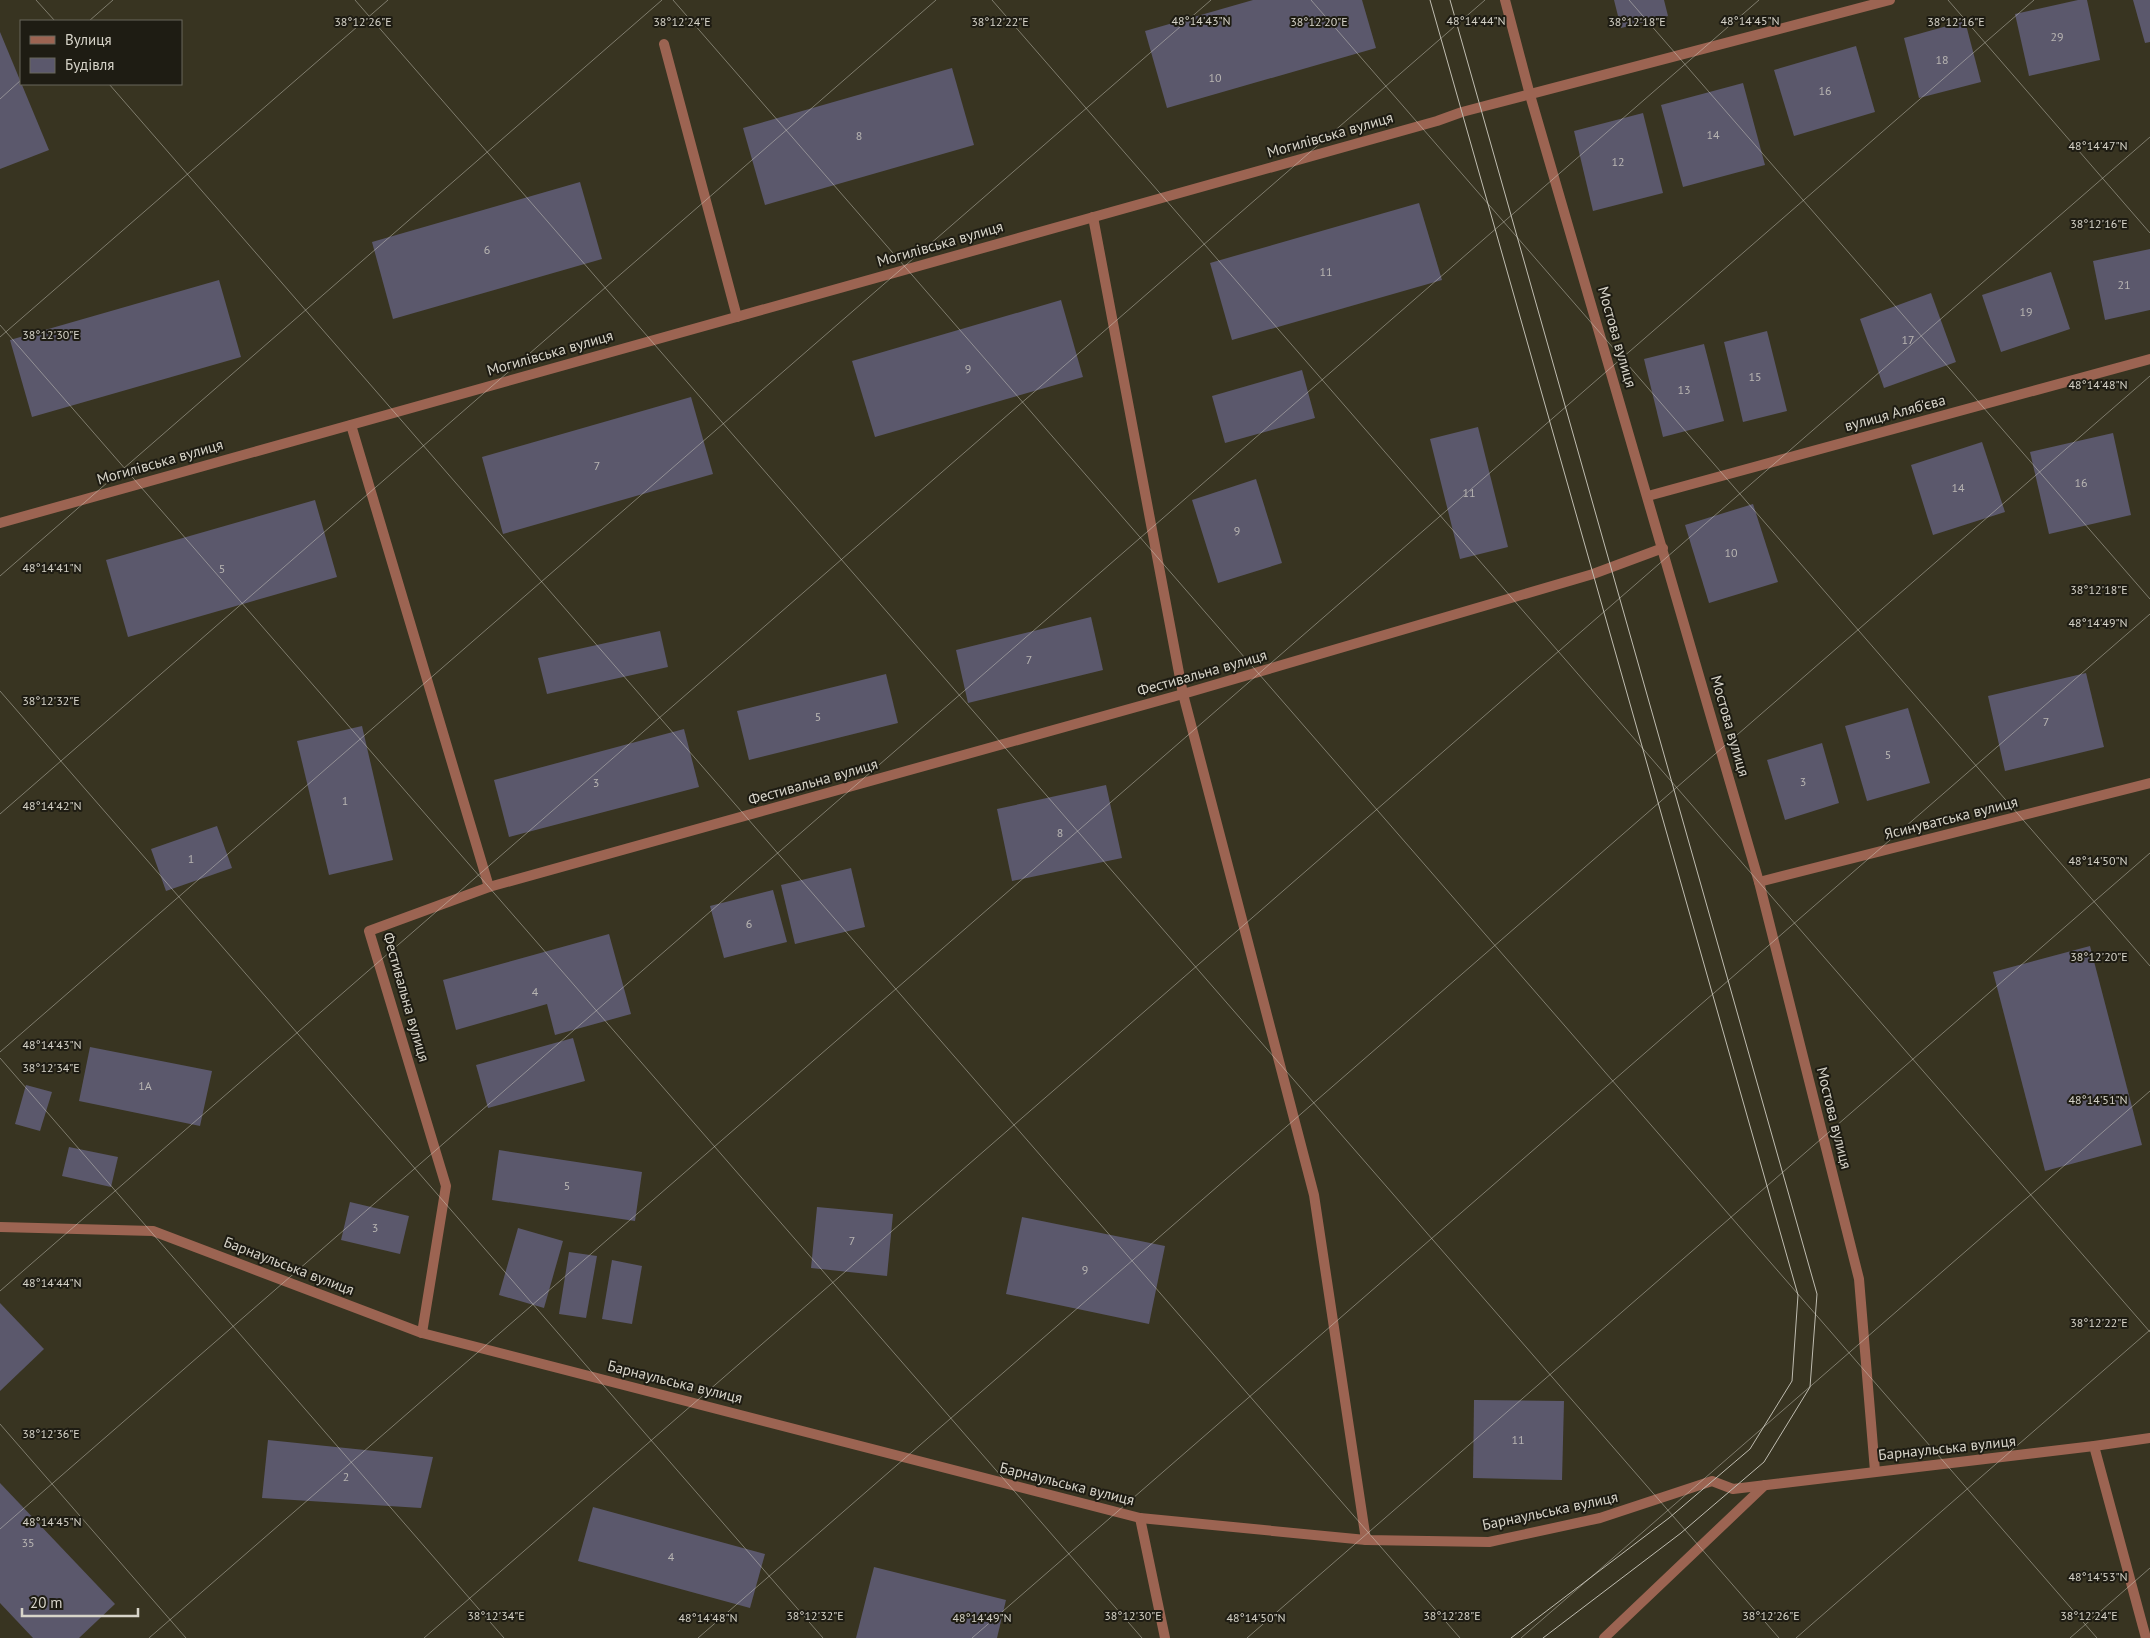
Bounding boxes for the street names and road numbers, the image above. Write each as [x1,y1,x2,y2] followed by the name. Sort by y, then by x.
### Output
[1265,107,1395,162] street label: Могилівська вулиця
[875,216,1005,271] street label: Могилівська вулиця
[1594,284,1641,390] street label: Мостова вулиця
[485,325,615,380] street label: Могилівська вулиця
[1842,390,1947,435] street label: вулиця Аляб'єва
[95,434,225,489] street label: Могилівська вулиця
[1135,645,1269,700] street label: Фестивальна вулиця
[1707,673,1754,779] street label: Мостова вулиця
[746,754,880,809] street label: Фестивальна вулиця
[1882,792,2020,843] street label: Ясинуватська вулиця
[379,930,434,1064] street label: Фестивальна вулиця
[1813,1065,1856,1171] street label: Мостова вулиця
[221,1232,357,1299] street label: Барнаульська вулиця
[606,1356,744,1407] street label: Барнаульська вулиця
[1877,1431,2017,1464] street label: Барнаульська вулиця
[998,1458,1136,1509] street label: Барнаульська вулиця
[1480,1487,1619,1534] street label: Барнаульська вулиця

